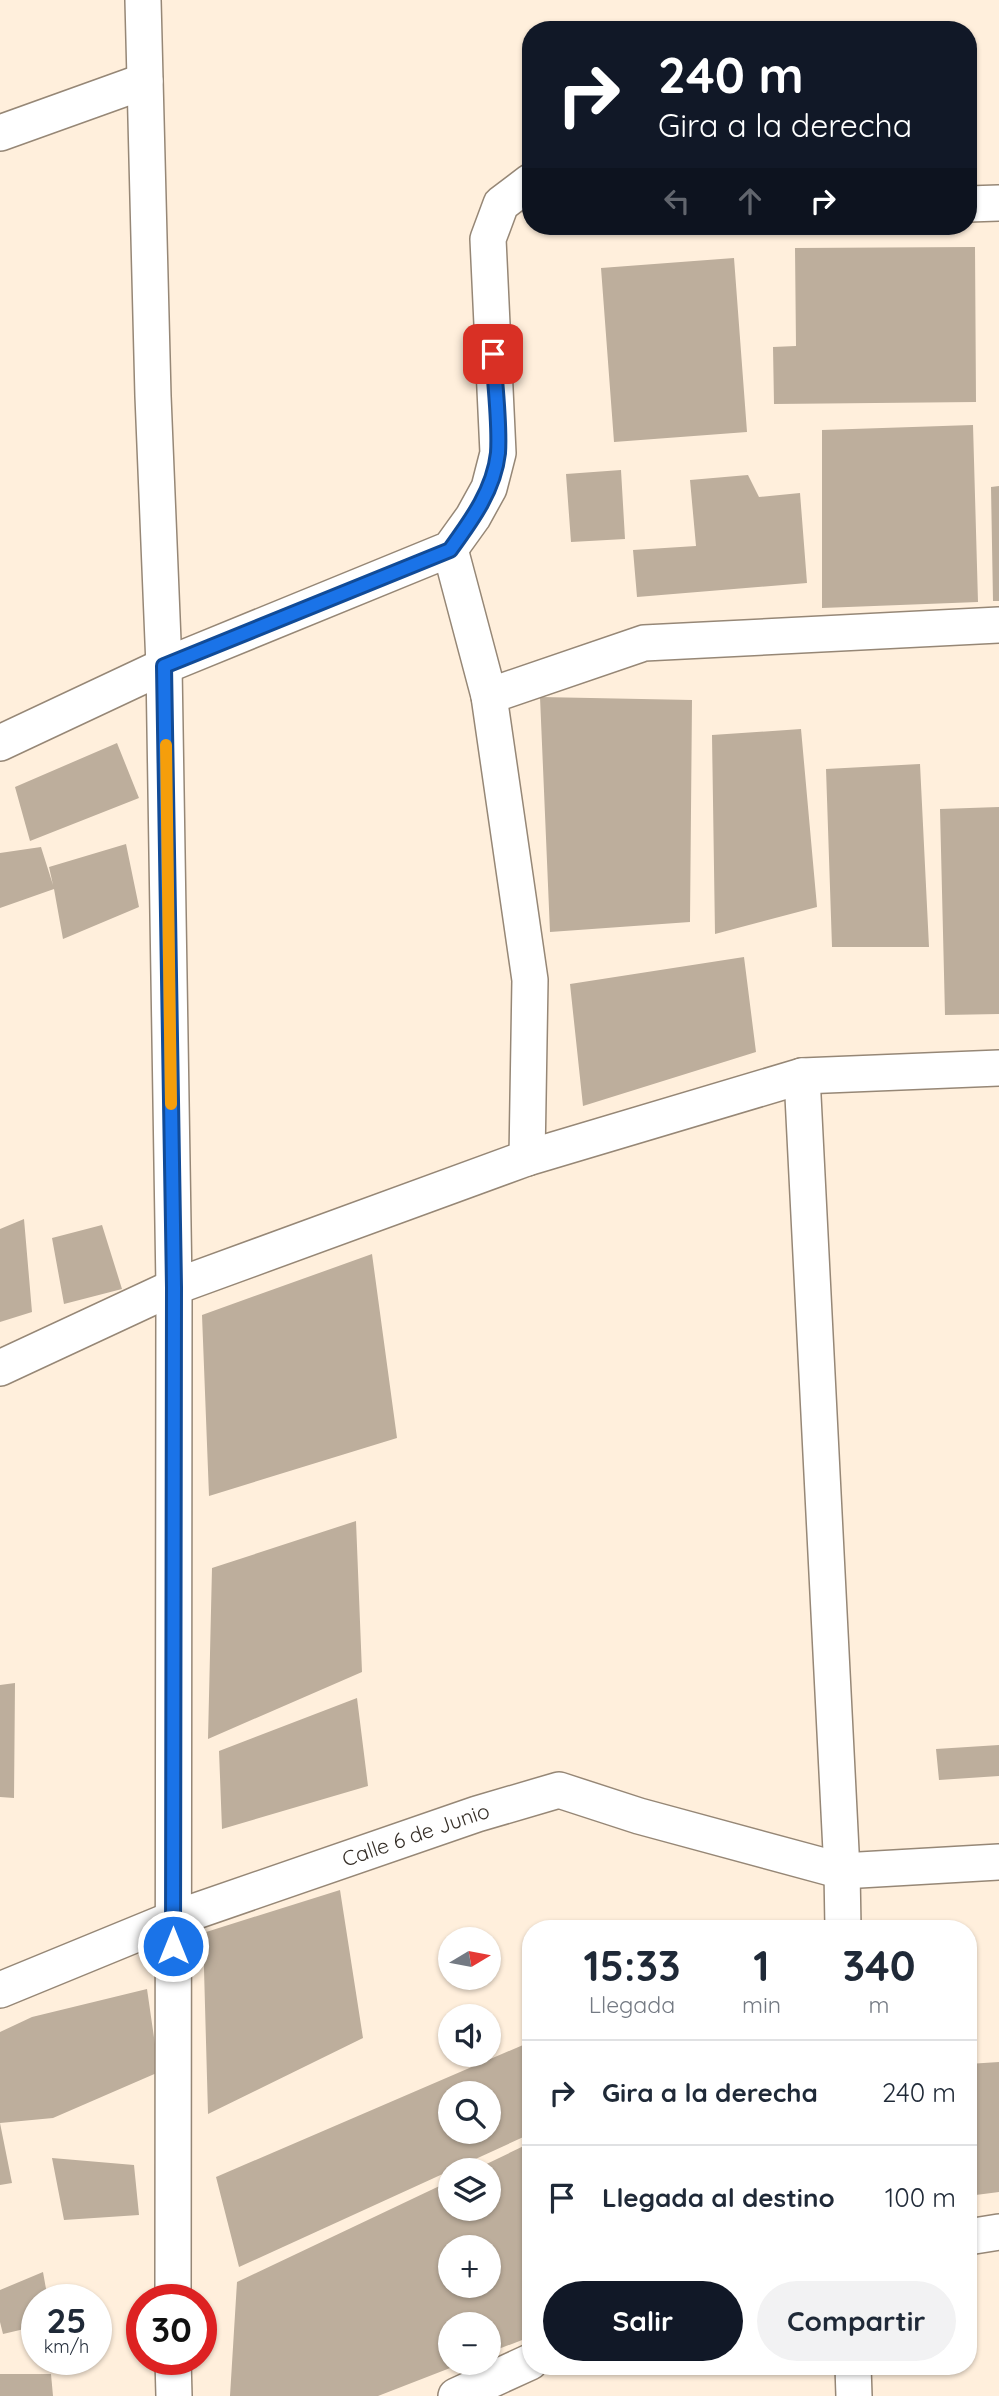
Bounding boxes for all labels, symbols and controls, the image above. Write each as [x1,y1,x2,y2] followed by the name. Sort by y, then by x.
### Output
[658,44,804,105] text: 240 m
[543,49,634,140] icon: right
[658,105,912,145] text: Gira a la derecha
[658,182,696,220] icon: left
[731,182,769,220] icon: ahead
[804,182,842,220] icon: right
[463,324,523,384] pin
[474,335,512,373] icon: arrive
[338,1797,492,1872] street label: Calle 6 de Junio
[136,1909,210,1983] position arrow
[438,1927,500,1990] north arrow
[438,1927,501,2375] map controls
[583,1939,681,1992] text: 15:33
[753,1939,770,1992] text: 1
[843,1939,916,1992] text: 340
[589,1990,675,2019] text: Llegada
[742,1990,781,2019] text: min
[869,1990,890,2019] text: m
[438,2004,501,2067] button: sound
[543,2074,581,2112] icon: right
[602,2076,818,2109] text: Gira a la derecha
[882,2076,956,2109] text: 240 m
[438,2081,501,2144] button: search
[438,2158,501,2221] button: layers
[543,2179,581,2217] icon: arrive
[602,2181,835,2214] text: Llegada al destino
[885,2181,956,2214] text: 100 m
[438,2235,501,2298] button: +
[543,2281,743,2361] button: Salir
[757,2281,956,2361] button: Compartir
[126,2284,217,2375] speed limit sign: 30
[46,2298,87,2342] text: 25
[438,2312,501,2375] button: −
[44,2335,89,2358] text: km/h

